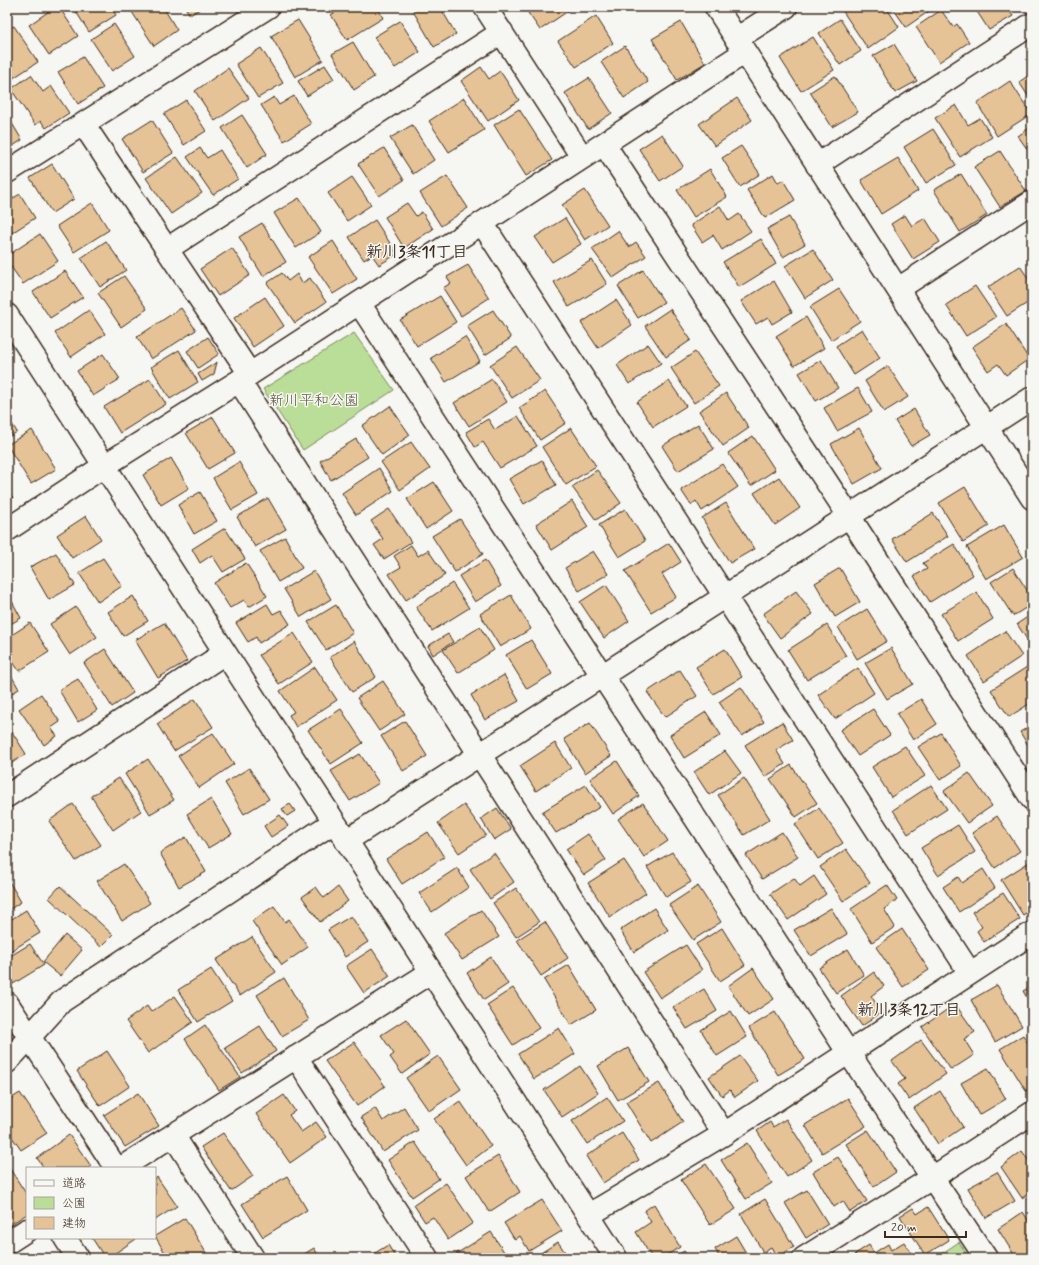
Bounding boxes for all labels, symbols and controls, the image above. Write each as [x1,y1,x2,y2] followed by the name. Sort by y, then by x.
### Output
[366,242,468,263] district label: 新川3条11丁目
[269,391,359,411] park label: 新川平和公園
[858,1000,960,1021] district label: 新川3条12丁目
[26,1167,156,1239] legend
[62,1176,86,1192] text: 道路
[62,1196,86,1212] text: 公園
[885,1213,966,1239] scale bar
[62,1216,86,1232] text: 建物
[891,1220,917,1236] text: 20 m

